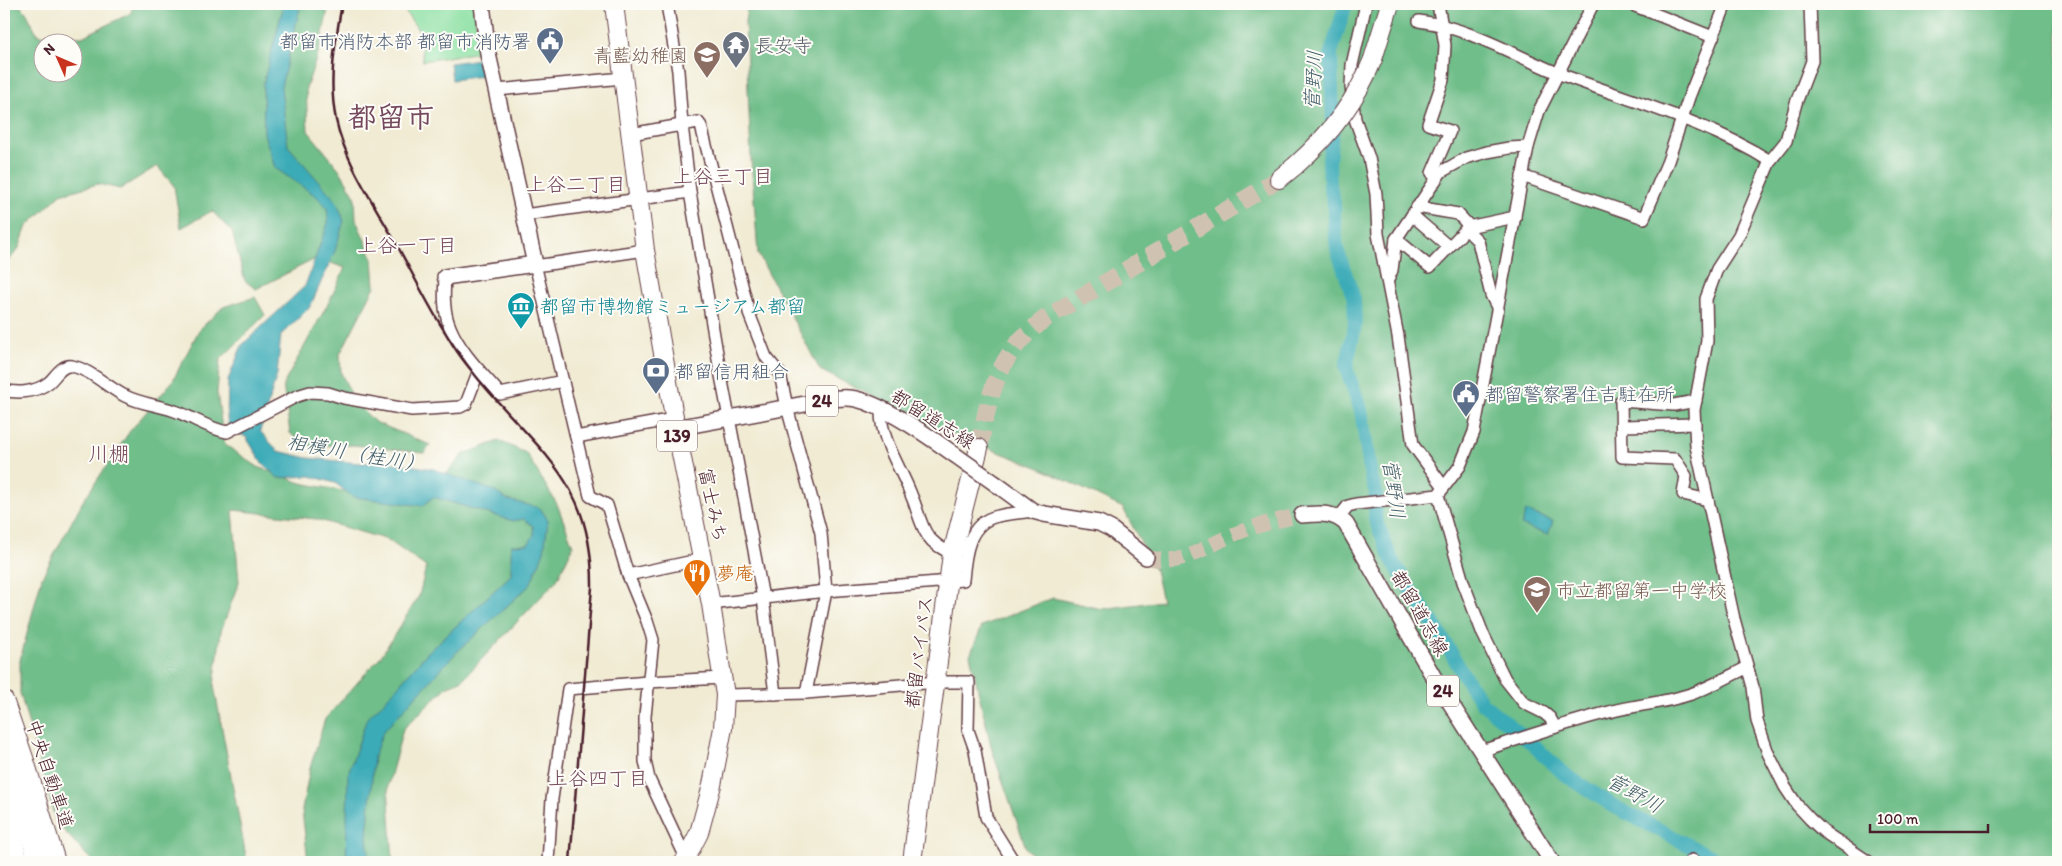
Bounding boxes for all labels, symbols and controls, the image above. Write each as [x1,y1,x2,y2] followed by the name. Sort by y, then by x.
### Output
[535,26,565,65] public building icon: 都留市消防本部 都留市消防署
[280,30,531,53] place label: 都留市消防本部 都留市消防署
[721,30,751,69] temple icon: 長安寺
[32,32,82,82] north arrow
[755,34,812,57] place label: 長安寺
[40,40,59,59] text: N
[692,40,722,79] school or university icon: 青藍幼稚園
[593,44,688,67] place label: 青藍幼稚園
[1299,49,1327,111] water label: 菅野川
[347,99,435,134] district label: 都留市
[673,164,773,188] district label: 上谷三丁目
[526,172,626,196] district label: 上谷二丁目
[357,233,457,257] district label: 上谷一丁目
[506,291,536,330] museum icon: 都留市博物館ミュージアム都留
[540,295,806,318] place label: 都留市博物館ミュージアム都留
[641,356,671,395] bank icon: 都留信用組合
[675,360,789,383] place label: 都留信用組合
[1451,379,1481,418] public building icon: 都留警察署住吉駐在所
[1485,383,1675,406] place label: 都留警察署住吉駐在所
[887,384,979,454] street label: 都留道志線
[806,386,838,416] road number: 24
[657,421,697,452] road number: 139
[285,429,427,477] water label: 相模川（桂川）
[88,441,130,466] district label: 川棚
[1378,458,1410,520] water label: 菅野川
[694,466,732,544] street label: 富士みち
[682,558,712,597] restaurant icon: 夢庵
[716,562,754,585] place label: 夢庵
[1386,566,1454,660] street label: 都留道志線
[1522,575,1552,614] school or university icon: 市立都留第一中学校
[1556,579,1727,602] place label: 市立都留第一中学校
[901,594,937,710] street label: 都留バイパス
[1427,676,1459,706] road number: 24
[21,716,79,832] street label: 中央自動車道
[548,766,648,790] district label: 上谷四丁目
[1603,768,1667,818] water label: 菅野川
[1870,801,1987,833] scale bar
[1877,810,1919,828] text: 100 m

